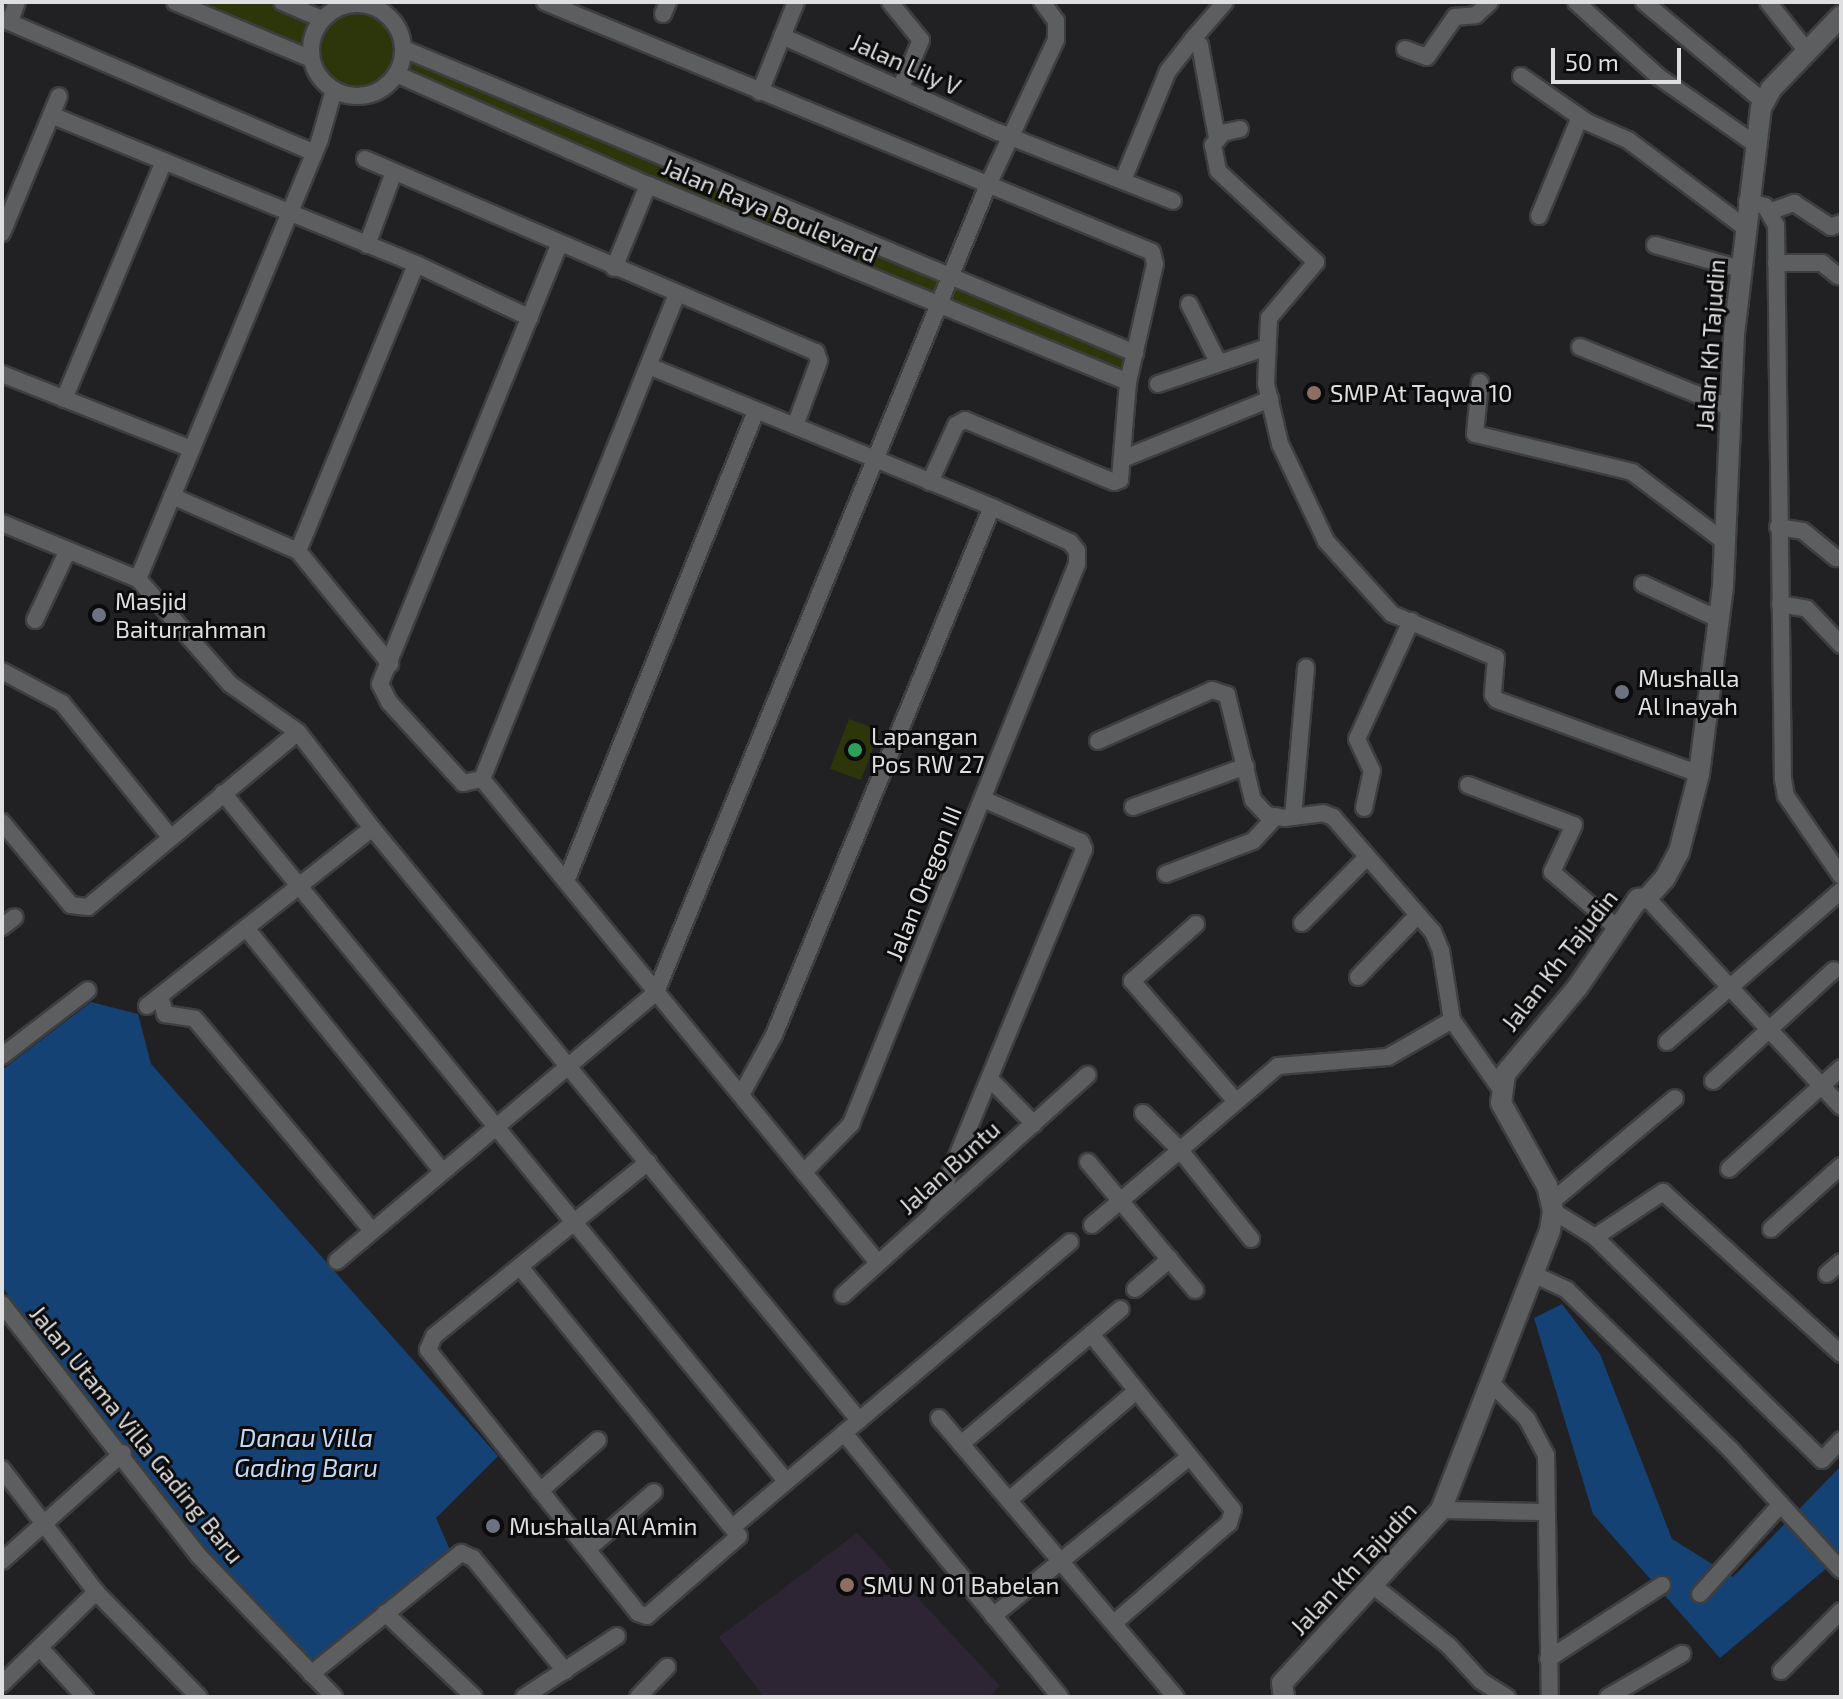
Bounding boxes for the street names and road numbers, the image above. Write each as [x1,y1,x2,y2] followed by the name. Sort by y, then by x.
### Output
[846,27,966,101] street label: Jalan Lily V
[658,152,882,268] street label: Jalan Raya Boulevard
[1690,258,1730,432] street label: Jalan Kh Tajudin
[879,801,967,965] street label: Jalan Oregon III
[1495,883,1623,1037] street label: Jalan Kh Tajudin
[892,1114,1006,1220] street label: Jalan Buntu
[24,1299,250,1569] street label: Jalan Utama Villa Gading Baru
[1284,1495,1422,1641] street label: Jalan Kh Tajudin

